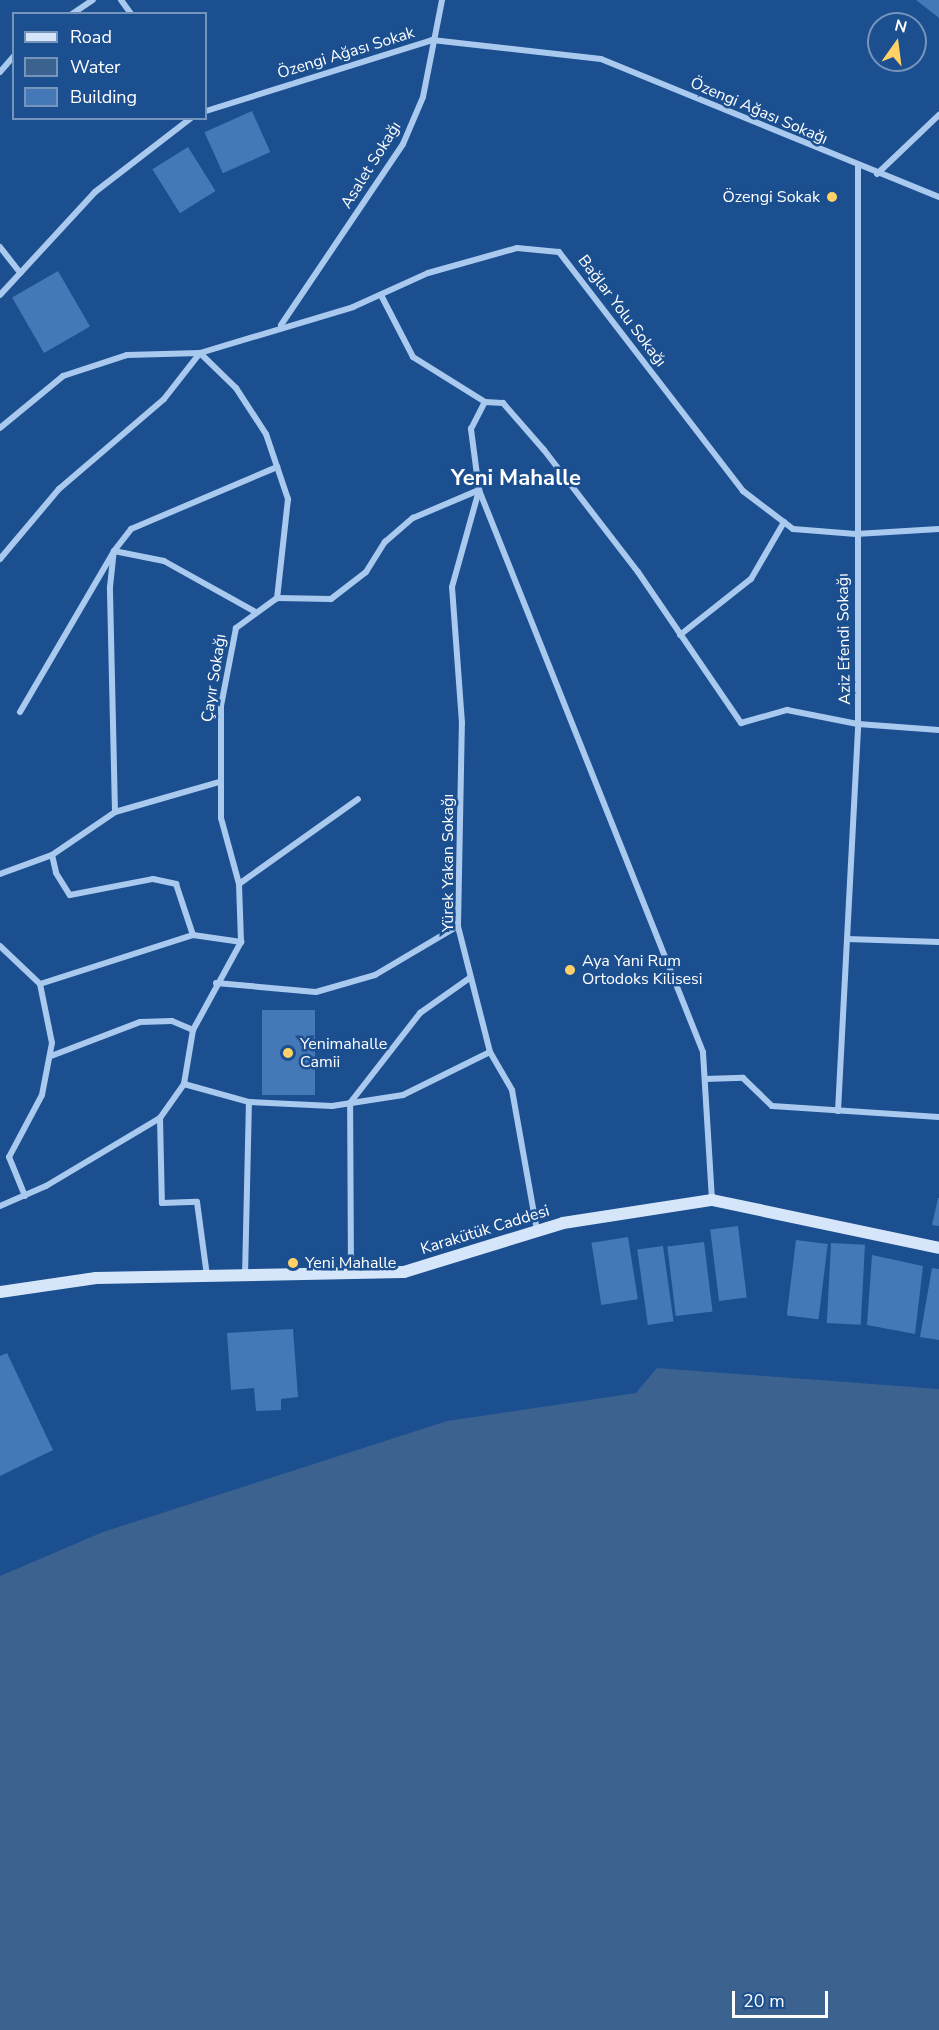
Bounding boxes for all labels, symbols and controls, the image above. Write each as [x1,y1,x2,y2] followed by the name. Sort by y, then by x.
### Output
[12,12,207,120] legend
[867,12,927,72] north arrow
[892,14,909,39] text: N
[275,23,417,83] street label: Özengi Ağası Sokak
[70,25,112,49] text: Road
[70,55,121,79] text: Water
[687,73,831,149] street label: Özengi Ağası Sokağı
[70,85,137,109] text: Building
[337,118,405,212] street label: Asalet Sokağı
[723,187,820,207] place label: Özengi Sokak
[825,190,839,204] marker: Özengi Sokak
[574,251,670,371] street label: Bağlar Yolu Sokağı
[451,466,581,492] district label: Yeni Mahalle
[833,573,855,705] street label: Aziz Efendi Sokağı
[198,633,230,723] street label: Çayır Sokağı
[438,794,458,932] street label: Yürek Yakan Sokağı
[582,951,703,989] place label: Aya Yani Rum Ortodoks Kilisesi
[563,963,577,977] marker: Aya Yani Rum Ortodoks Kilisesi
[300,1034,387,1072] place label: Yenimahalle Camii
[281,1046,295,1060] marker: Yenimahalle Camii
[418,1201,552,1259] street label: Karakütük Caddesi
[305,1253,396,1273] place label: Yeni Mahalle
[286,1256,300,1270] marker: Yeni Mahalle
[735,1979,831,2017] scale bar
[743,1989,785,2013] text: 20 m

